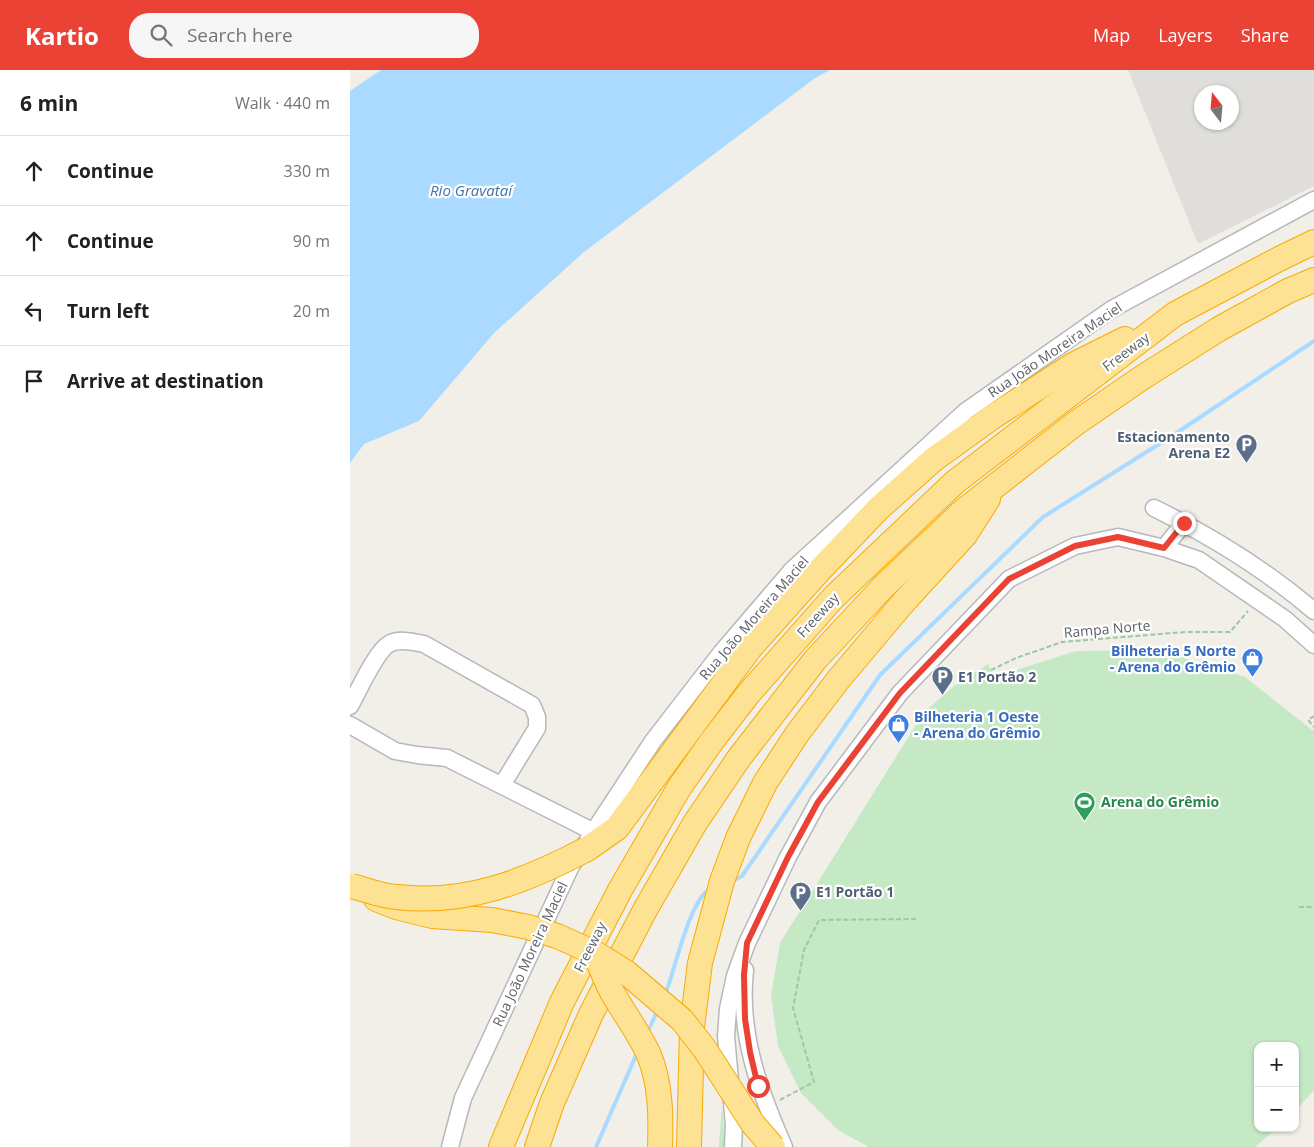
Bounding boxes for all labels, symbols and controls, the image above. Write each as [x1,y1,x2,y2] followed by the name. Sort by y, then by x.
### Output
[129,13,479,58] search box
[25,19,99,52] text: Kartio
[147,21,175,49] icon: search
[187,22,293,48] text: Search here
[1093,23,1130,47] text: Map
[1158,23,1213,47] text: Layers
[1241,23,1289,47] text: Share
[1194,85,1239,130] north arrow
[20,89,78,117] text: 6 min
[235,92,330,114] text: Walk · 440 m
[20,157,48,185] icon: ahead
[67,158,154,184] text: Continue
[284,160,330,182] text: 330 m
[430,180,514,200] water label: Rio Gravataí
[20,227,48,255] icon: ahead
[67,228,154,254] text: Continue
[293,230,330,252] text: 90 m
[20,297,48,325] icon: left
[67,298,149,324] text: Turn left
[984,298,1126,402] street label: Rua João Moreira Maciel
[293,300,330,322] text: 20 m
[1098,327,1154,376] street label: Freeway
[20,367,48,395] icon: arrive
[67,368,264,394] text: Arrive at destination
[1117,427,1230,462] place label: Estacionamento Arena E2
[1234,433,1258,464] parking icon: Estacionamento Arena E2
[1173,512,1196,535] route end
[695,552,813,684] street label: Rua João Moreira Maciel
[792,587,844,641] street label: Freeway
[1063,615,1151,642] street label: Rampa Norte
[1110,641,1236,676] place label: Bilheteria 5 Norte - Arena do Grêmio
[1240,647,1264,678] shop icon: Bilheteria 5 Norte - Arena do Grêmio
[930,665,954,696] parking icon: E1 Portão 2
[958,667,1036,686] place label: E1 Portão 2
[914,707,1041,742] place label: Bilheteria 1 Oeste - Arena do Grêmio
[886,713,910,744] shop icon: Bilheteria 1 Oeste - Arena do Grêmio
[1073,790,1097,821] sports icon: Arena do Grêmio
[1101,792,1220,811] place label: Arena do Grêmio
[488,878,572,1029] street label: Rua João Moreira Maciel
[788,880,812,911] parking icon: E1 Portão 1
[816,882,894,901] place label: E1 Portão 1
[569,917,611,975] street label: Freeway
[1254,1042,1299,1132] map controls
[1254,1042,1299,1087] button: +
[747,1075,770,1098] route start
[1254,1087,1299,1132] button: −

